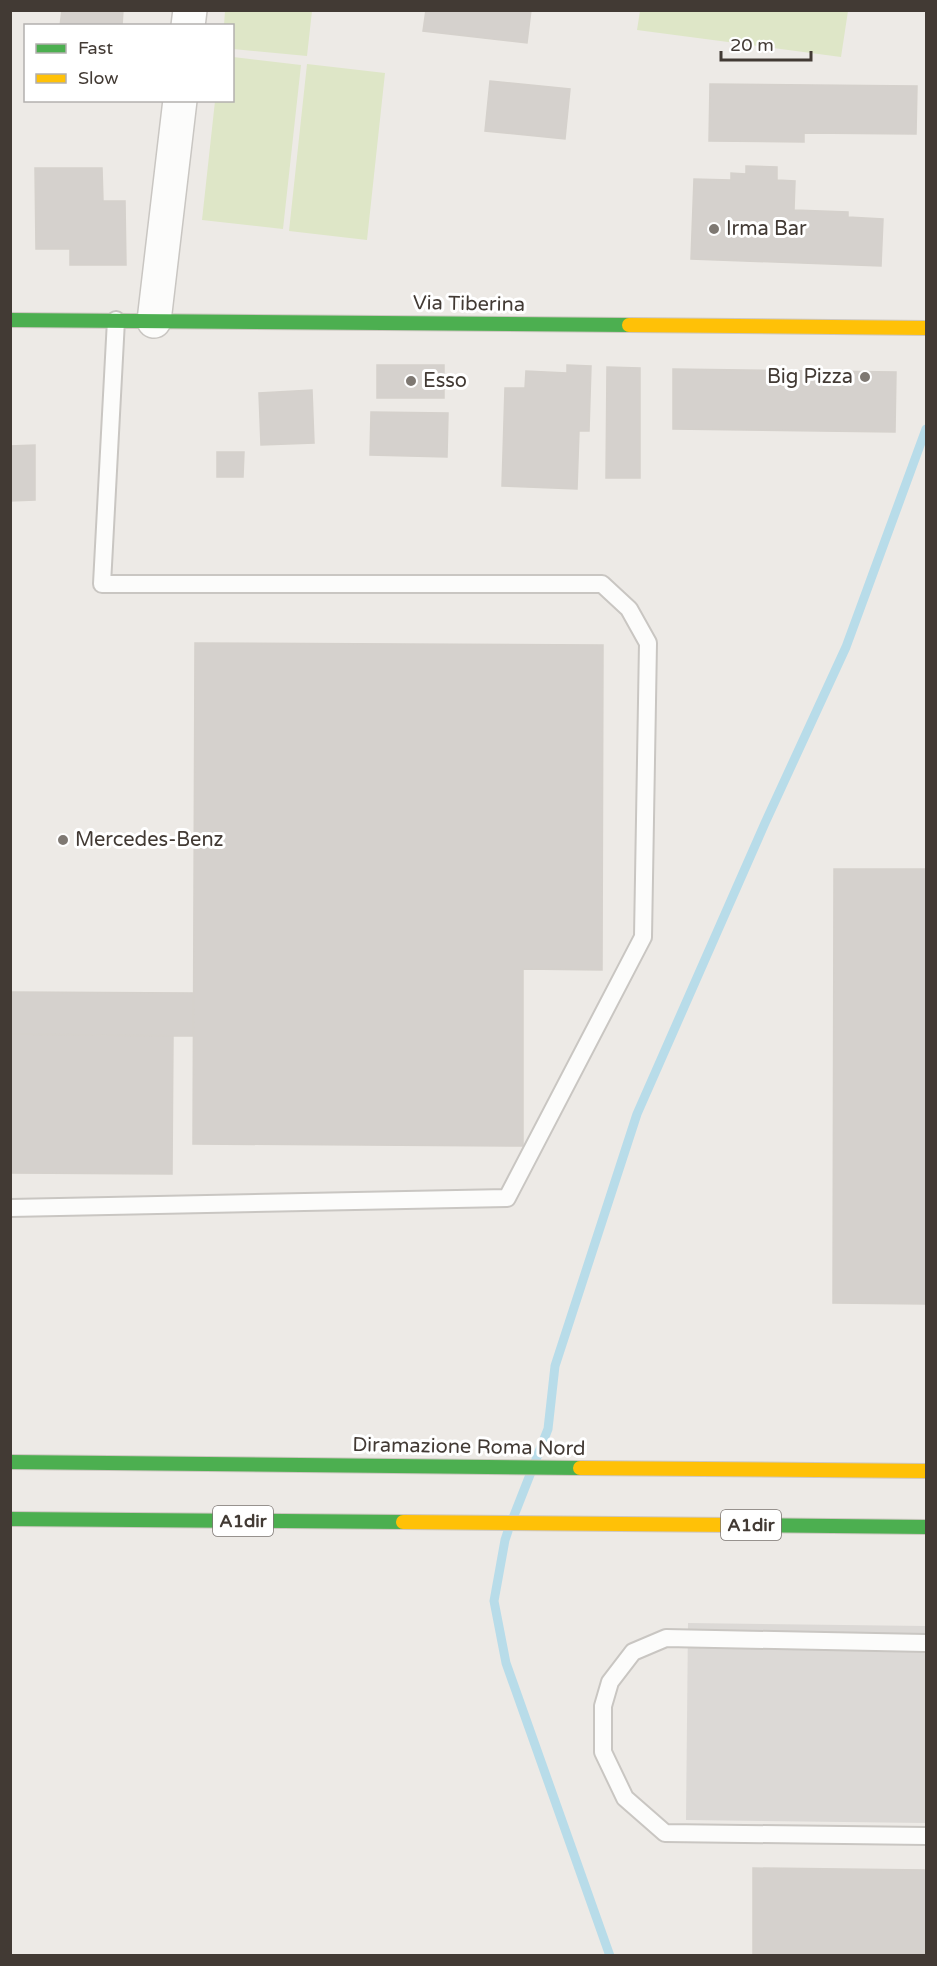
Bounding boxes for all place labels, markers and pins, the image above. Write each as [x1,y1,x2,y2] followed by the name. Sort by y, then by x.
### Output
[726,217,807,241] place label: Irma Bar
[707,222,721,236] marker: Irma Bar
[767,365,853,389] place label: Big Pizza
[423,369,467,393] place label: Esso
[858,370,872,384] marker: Big Pizza
[404,374,418,388] marker: Esso
[75,828,224,852] place label: Mercedes-Benz
[56,833,70,847] marker: Mercedes-Benz

